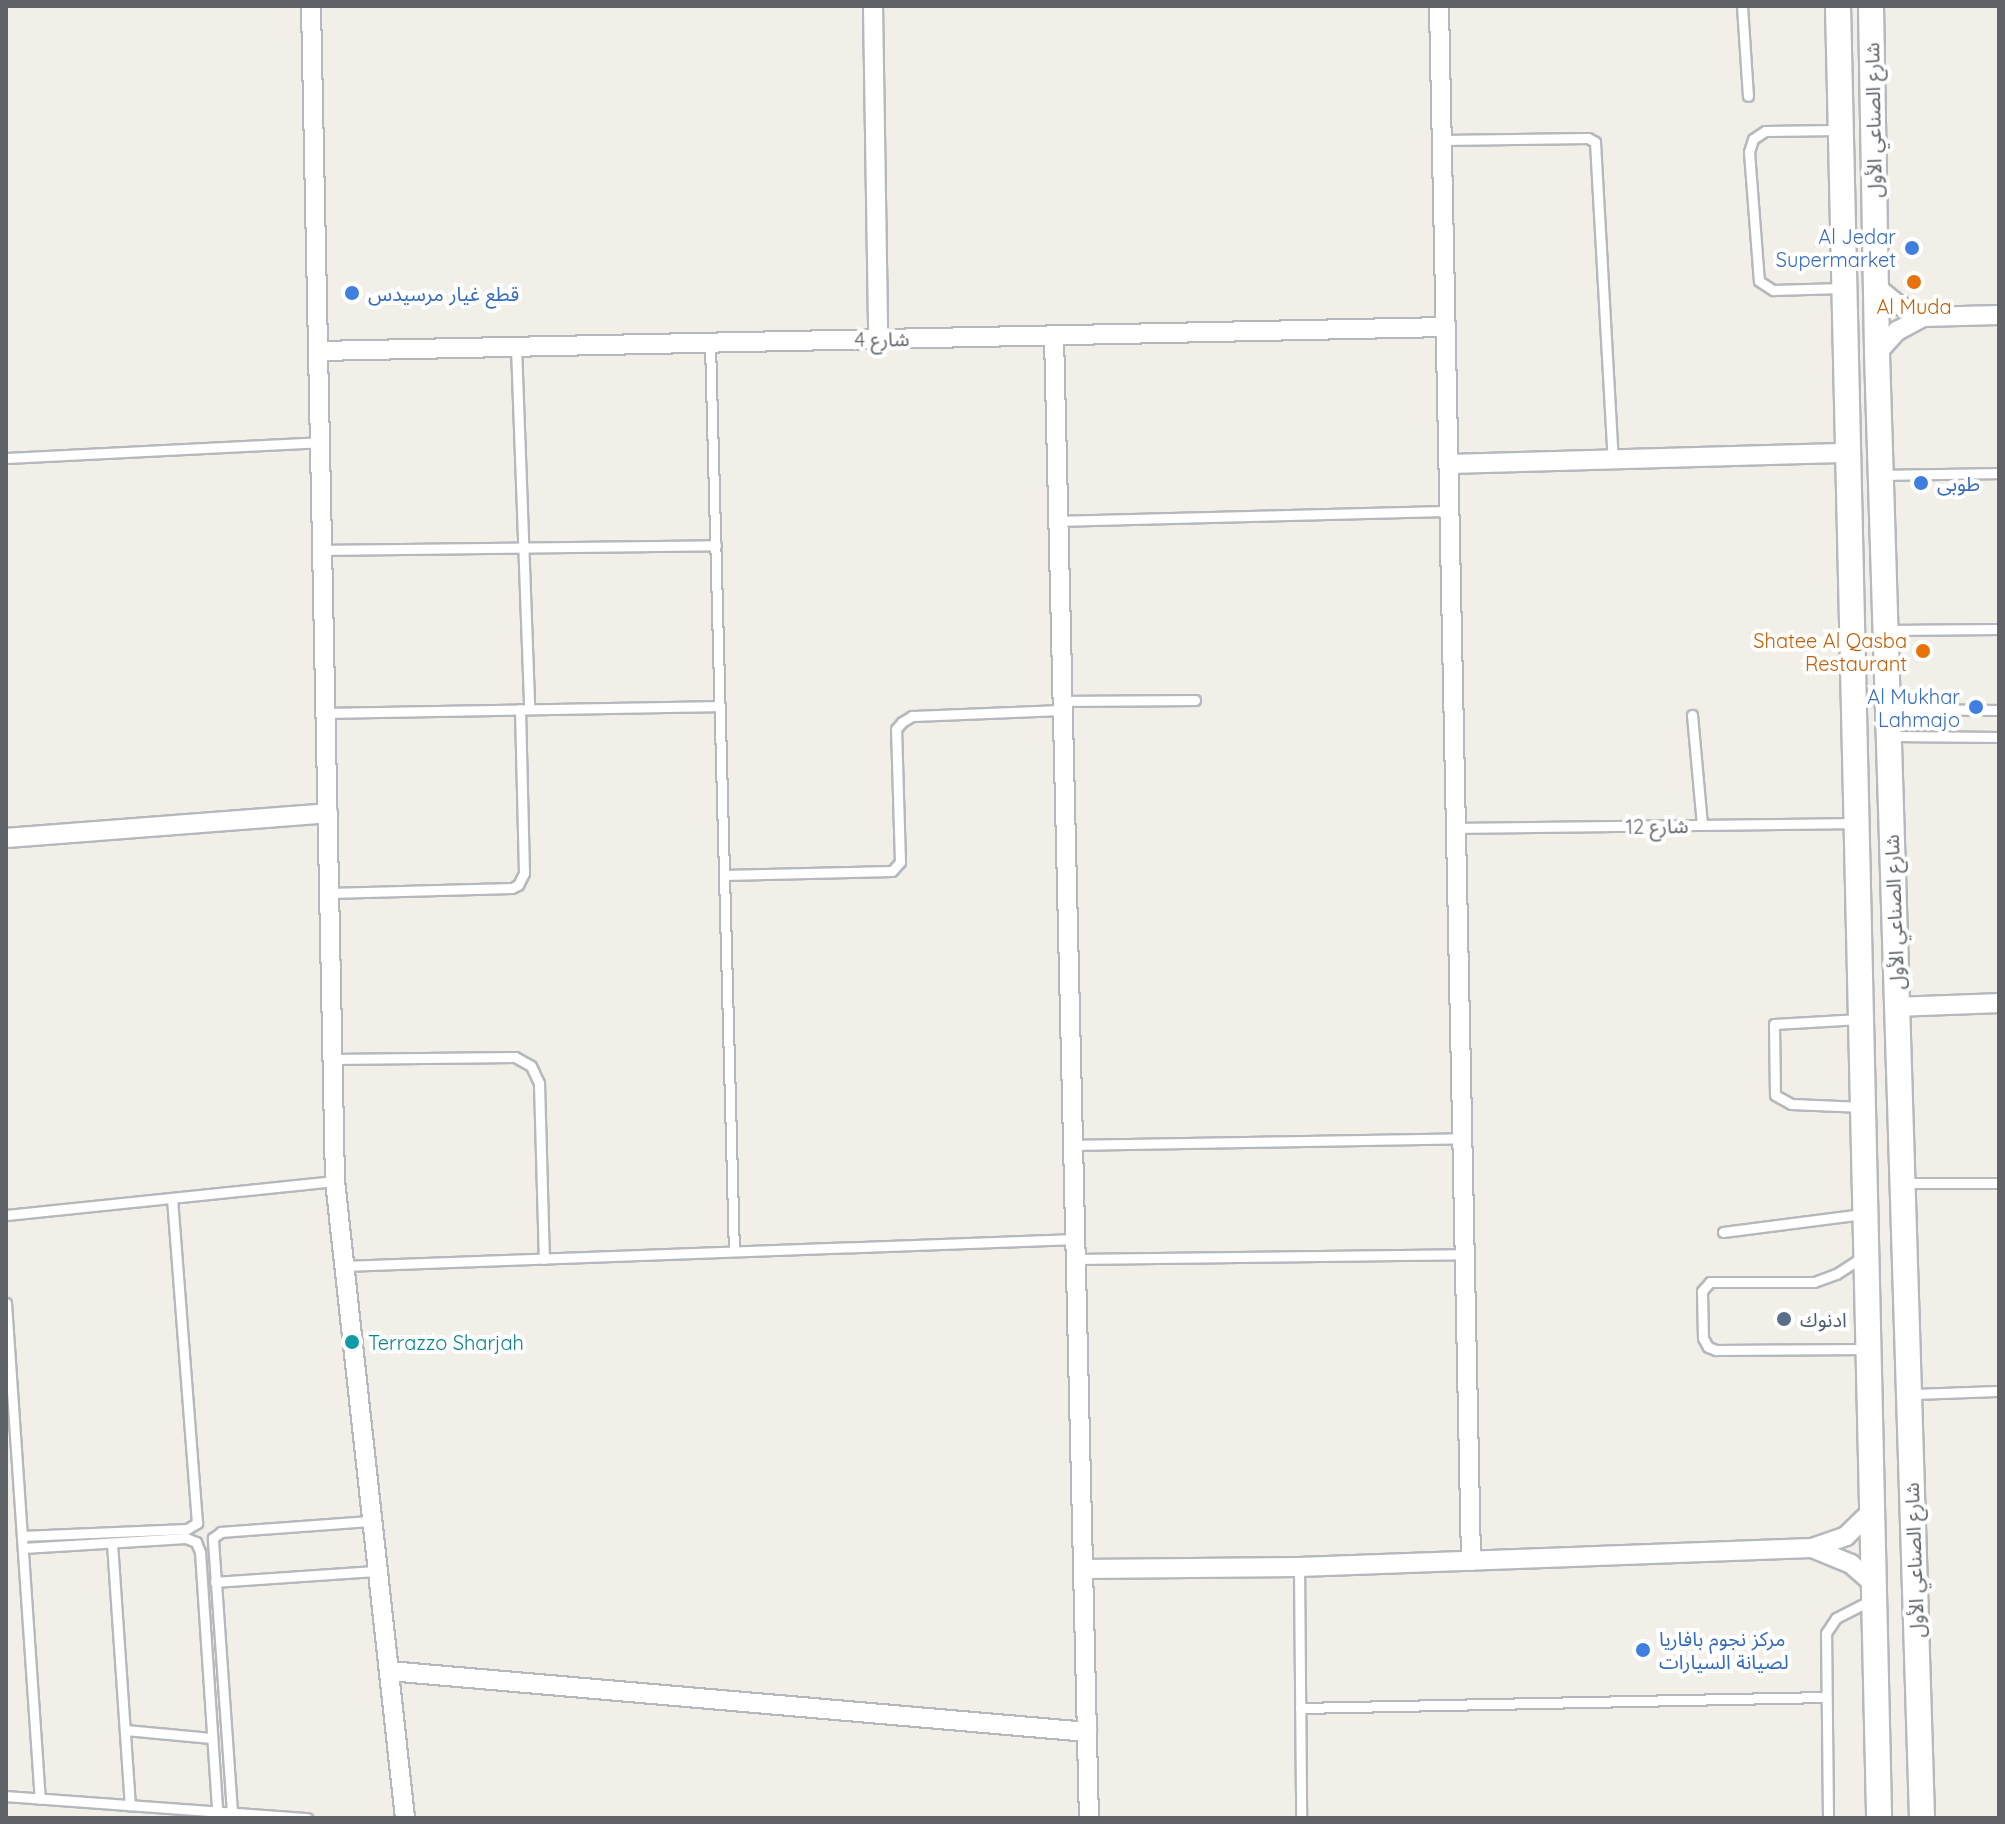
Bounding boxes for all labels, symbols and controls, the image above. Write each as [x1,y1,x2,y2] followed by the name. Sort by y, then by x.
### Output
[1860,42,1886,198] street label: شارع الصناعي الأول
[1776,224,1896,271] place label: Al Jedar Supermarket
[1903,239,1921,257] marker: Al Jedar Supermarket
[1905,273,1923,291] marker: Al Muda
[368,281,519,305] place label: قطع غيار مرسيدس
[343,284,361,302] marker: قطع غيار مرسيدس
[1876,294,1952,318] place label: Al Muda
[854,327,910,351] street label: شارع 4
[1937,471,1980,495] place label: طوبى
[1912,474,1930,492] marker: طوبى
[1753,628,1907,675] place label: Shatee Al Qasba Restaurant
[1914,642,1932,660] marker: Shatee Al Qasba Restaurant
[1867,684,1960,731] place label: Al Mukhar Lahmajo
[1967,698,1985,716] marker: Al Mukhar Lahmajo
[1625,813,1689,839] street label: شارع 12
[1879,834,1909,990] street label: شارع الصناعي الأول
[1800,1307,1847,1331] place label: ادنوك
[1775,1310,1793,1328] marker: ادنوك
[368,1330,524,1354] place label: Terrazzo Sharjah
[343,1333,361,1351] marker: Terrazzo Sharjah
[1899,1482,1929,1638] street label: شارع الصناعي الأول
[1659,1626,1789,1673] place label: مركز نجوم بافاريا لصيانة السيارات
[1634,1641,1652,1659] marker: مركز نجوم بافاريا لصيانة السيارات

